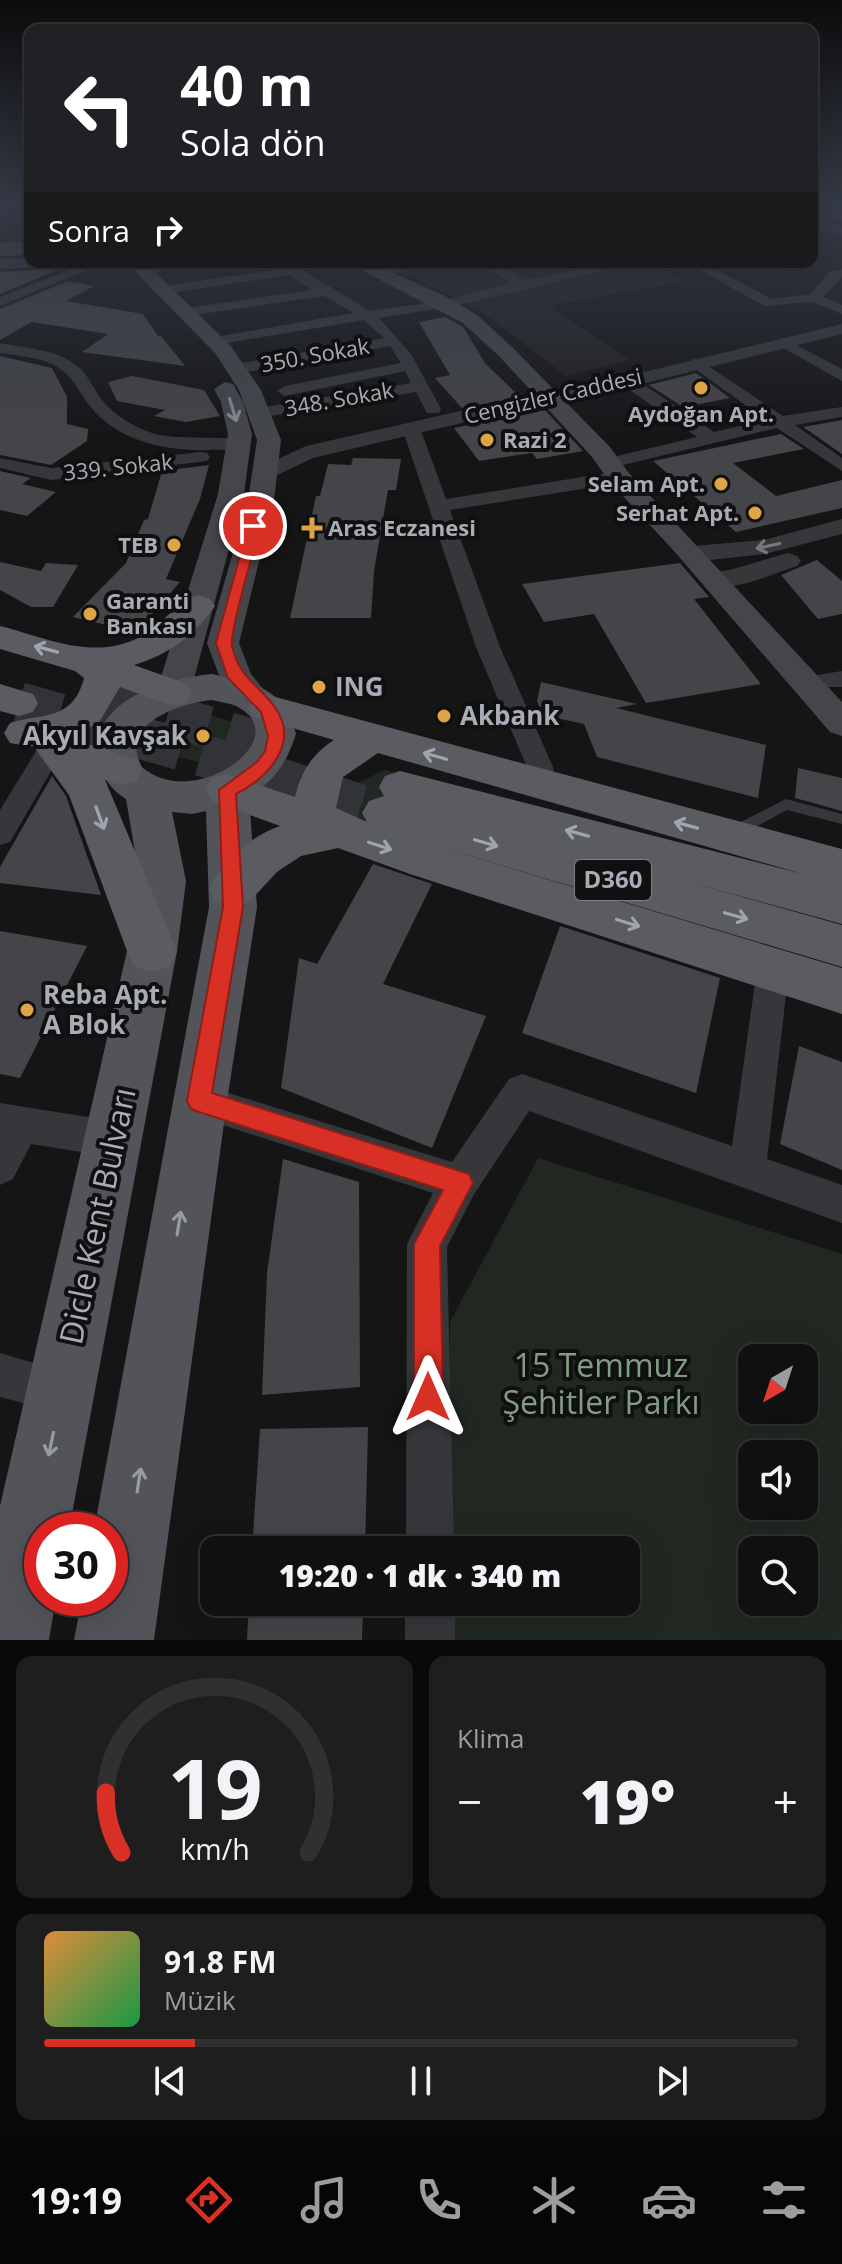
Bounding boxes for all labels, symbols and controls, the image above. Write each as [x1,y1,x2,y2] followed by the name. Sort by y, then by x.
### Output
[180,46,314,122] text: 40 m
[48,56,152,160] icon: left
[180,118,326,167] text: Sola dön
[146,208,190,252] icon: right
[48,210,130,251] text: Sonra
[258,330,372,378] street label: 350. Sokak
[461,360,645,430] street label: Cengizler Caddesi
[282,374,396,422] street label: 348. Sokak
[692,379,710,397] marker: Aydoğan Apt.
[227,397,241,422] one-way arrow
[628,398,774,428] place label: Aydoğan Apt.
[503,424,567,454] place label: Razi 2
[478,431,496,449] marker: Razi 2
[62,445,175,487] street label: 339. Sokak
[588,468,705,498] place label: Selam Apt.
[712,475,730,493] marker: Selam Apt.
[219,492,287,560] pin
[616,497,739,527] place label: Serhat Apt.
[231,504,275,548] icon: arrive
[746,504,764,522] marker: Serhat Apt.
[328,512,476,542] place label: Aras Eczanesi
[303,519,321,537] marker: Aras Eczanesi
[118,529,158,559] place label: TEB
[165,536,183,554] marker: TEB
[756,539,782,554] one-way arrow
[106,585,193,640] place label: Garanti Bankası
[81,605,99,623] marker: Garanti Bankası
[33,641,59,656] one-way arrow
[335,668,384,704] place label: ING
[310,678,328,696] marker: ING
[460,697,560,733] place label: Akbank
[435,707,453,725] marker: Akbank
[23,717,188,753] place label: Akyıl Kavşak
[194,727,212,745] marker: Akyıl Kavşak
[422,748,448,763] one-way arrow
[94,805,108,830] one-way arrow
[673,816,699,831] one-way arrow
[565,824,591,839] one-way arrow
[473,836,499,851] one-way arrow
[367,839,392,854] one-way arrow
[575,860,651,900] road number: D360
[722,909,748,924] one-way arrow
[614,916,640,931] one-way arrow
[43,976,168,1042] place label: Reba Apt. A Blok
[18,1001,36,1019] marker: Reba Apt. A Blok
[48,1083,145,1348] street label: Dicle Kent Bulvarı
[173,1211,188,1236] one-way arrow
[502,1343,700,1423] park label: 15 Temmuz Şehitler Parkı
[738,1344,818,1424] north arrow
[738,1344,818,1616] map controls
[386,1355,470,1439] position arrow
[43,1431,58,1457] one-way arrow
[738,1440,818,1520] button: sound
[132,1468,147,1493] one-way arrow
[24,1512,128,1616] speed limit sign: 30
[738,1536,818,1616] button: search
[279,1555,561,1596] text: 19:20 · 1 dk · 340 m
[457,1720,525,1756] text: Klima
[167,1730,262,1843] text: 19
[580,1760,675,1842] text: 19°
[457,1771,482,1831] text: −
[773,1771,798,1831] text: +
[180,1829,249,1868] text: km/h
[164,1941,277,1982] text: 91.8 FM
[164,1982,236,2018] text: Müzik
[148,2059,192,2103] icon: previous
[399,2059,443,2103] icon: pause
[650,2059,694,2103] icon: next
[181,2172,237,2228] icon: directions
[296,2172,352,2228] icon: music
[411,2172,467,2228] icon: phone
[526,2172,582,2228] icon: climate
[641,2172,697,2228] icon: car
[756,2172,812,2228] icon: filters
[30,2176,122,2225] text: 19:19

